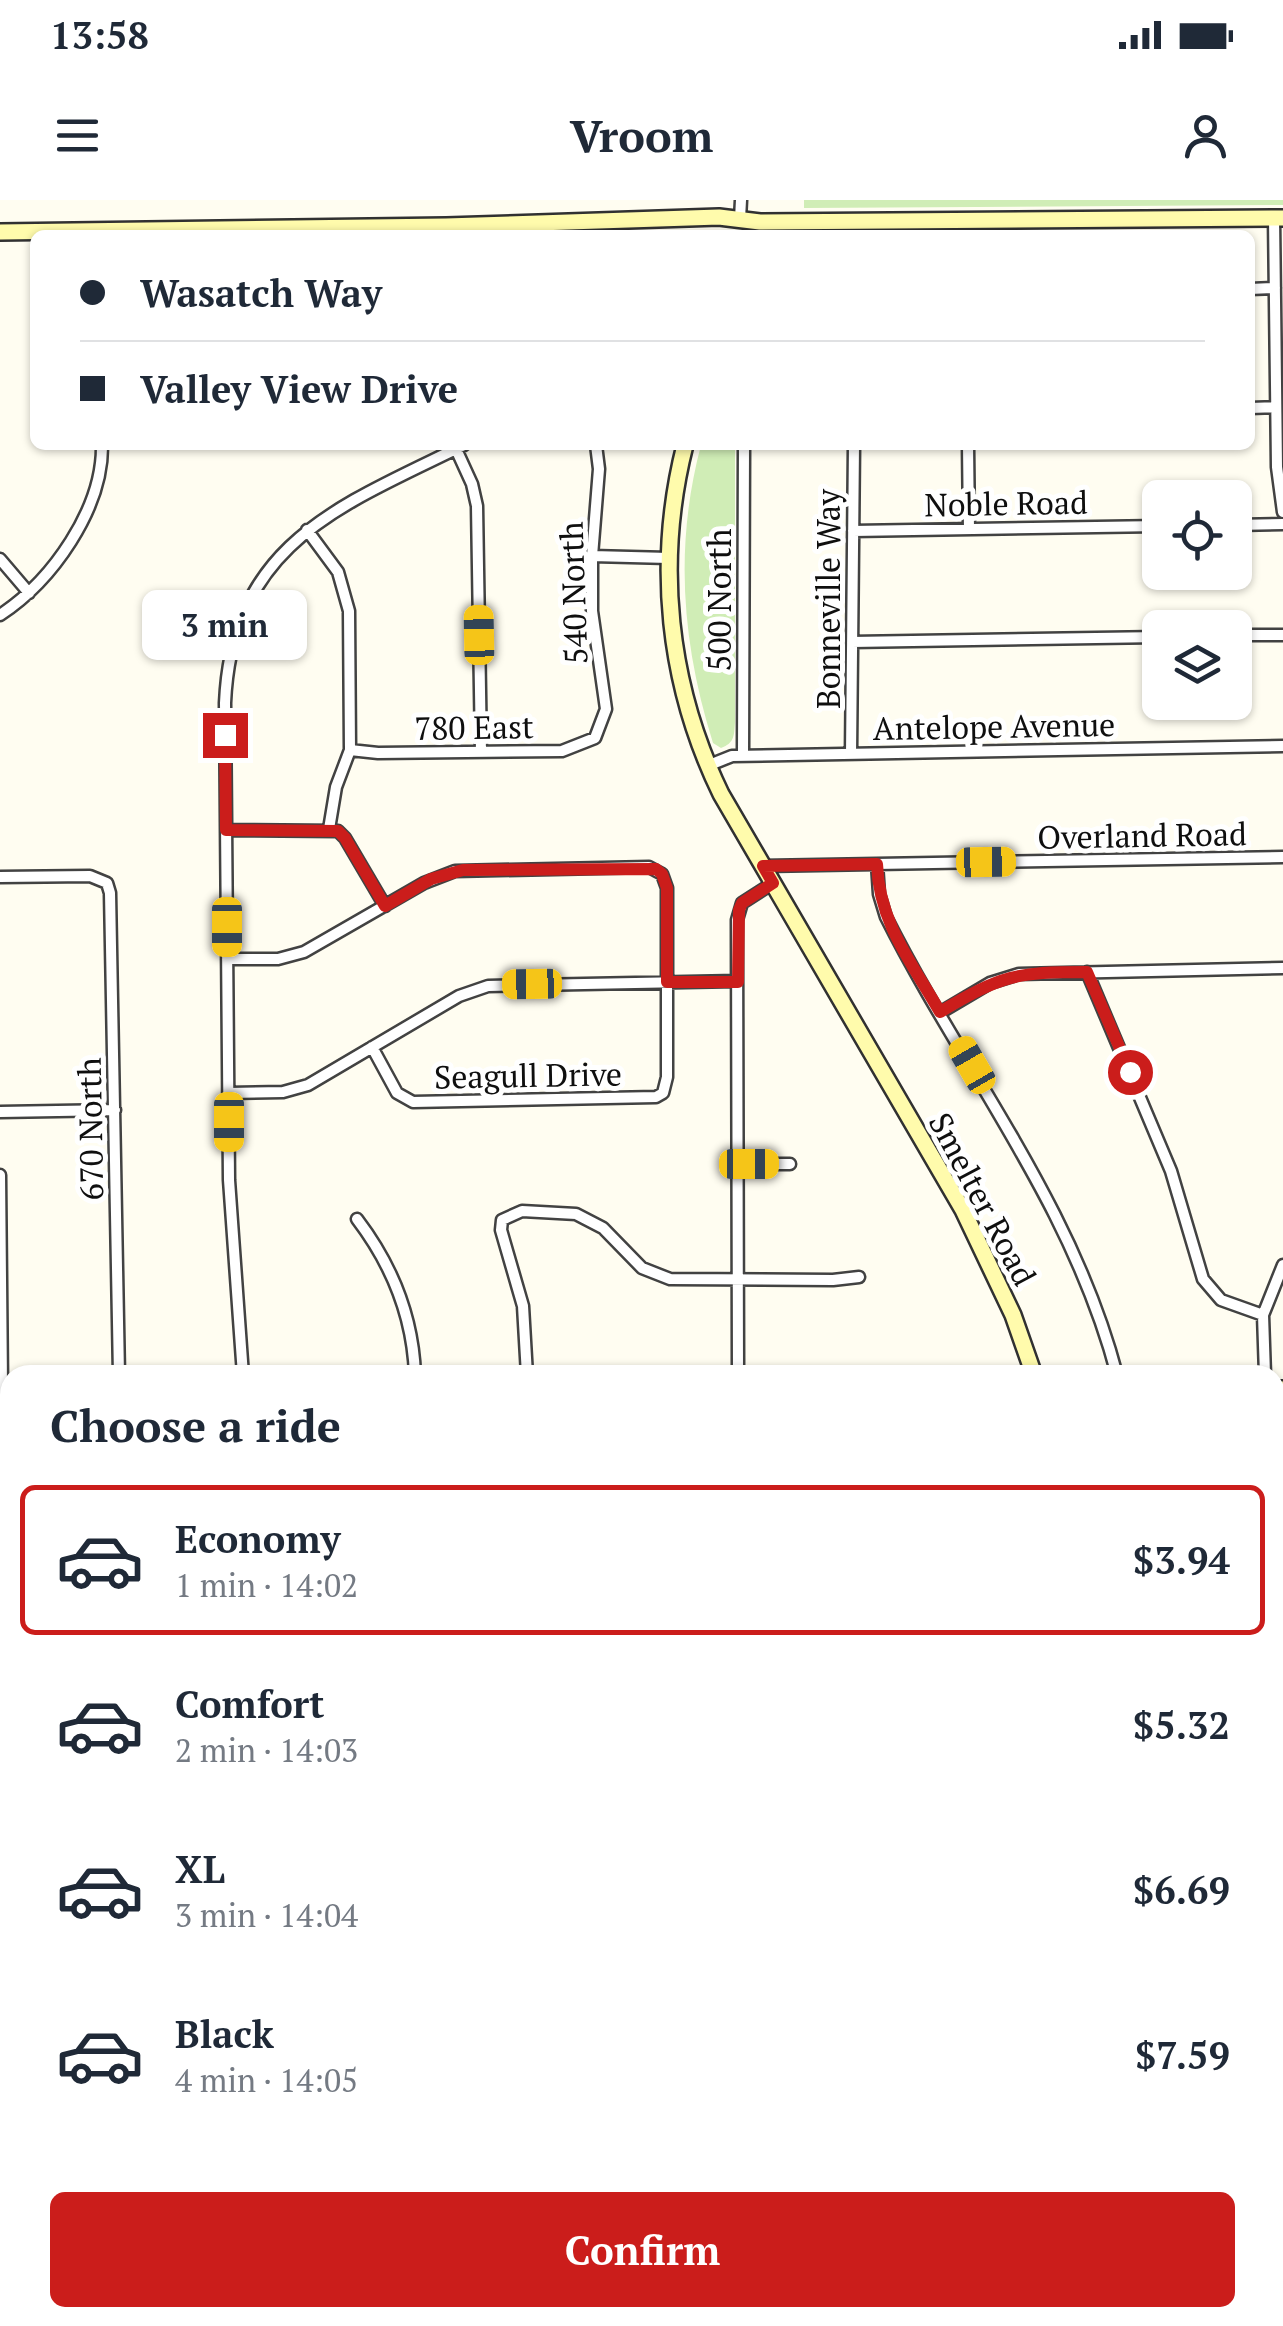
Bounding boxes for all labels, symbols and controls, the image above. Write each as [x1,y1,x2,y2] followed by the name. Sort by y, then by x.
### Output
[50,10,149,60] text: 13:58
[570,105,713,165] text: Vroom
[50,108,105,163] icon: menu
[1178,108,1233,163] icon: person
[140,268,382,318] text: Wasatch Way
[140,364,458,414] text: Valley View Drive
[1142,480,1252,720] map controls
[1142,480,1252,590] button: locate
[924,481,1088,525] street label: Noble Road
[807,488,849,709] street label: Bonneville Way
[550,521,596,665] street label: 540 North
[698,528,740,672] street label: 500 North
[142,590,308,660] callout: 3 min
[181,604,268,646] text: 3 min
[463,605,495,665] car
[1142,610,1252,720] button: layers
[872,703,1116,749] street label: Antelope Avenue
[414,705,534,749] street label: 780 East
[203,713,248,758] route end
[1037,812,1247,858] street label: Overland Road
[956,846,1016,878] car
[212,897,242,957] car
[502,968,562,1000] car
[944,1032,1000,1098] car
[1108,1050,1153,1095] route start
[434,1052,622,1098] street label: Seagull Drive
[68,1057,112,1201] street label: 670 North
[214,1092,244,1152] car
[920,1105,1046,1293] street label: Smelter Road
[719,1149,779,1179] car
[50,1395,341,1455] text: Choose a ride
[175,1514,341,1564] text: Economy
[55,1515,145,1605] icon: car
[1133,1535,1230,1585] text: $3.94
[175,1564,358,1606] text: 1 min · 14:02
[175,1679,324,1729] text: Comfort
[55,1680,145,1770] icon: car
[1133,1700,1230,1750] text: $5.32
[175,1729,358,1771] text: 2 min · 14:03
[175,1844,225,1894] text: XL
[55,1845,145,1935] icon: car
[1133,1865,1230,1915] text: $6.69
[175,1894,358,1936] text: 3 min · 14:04
[175,2009,274,2059] text: Black
[55,2010,145,2100] icon: car
[1135,2030,1230,2080] text: $7.59
[175,2059,358,2101] text: 4 min · 14:05
[50,2192,1235,2307] button: Confirm

